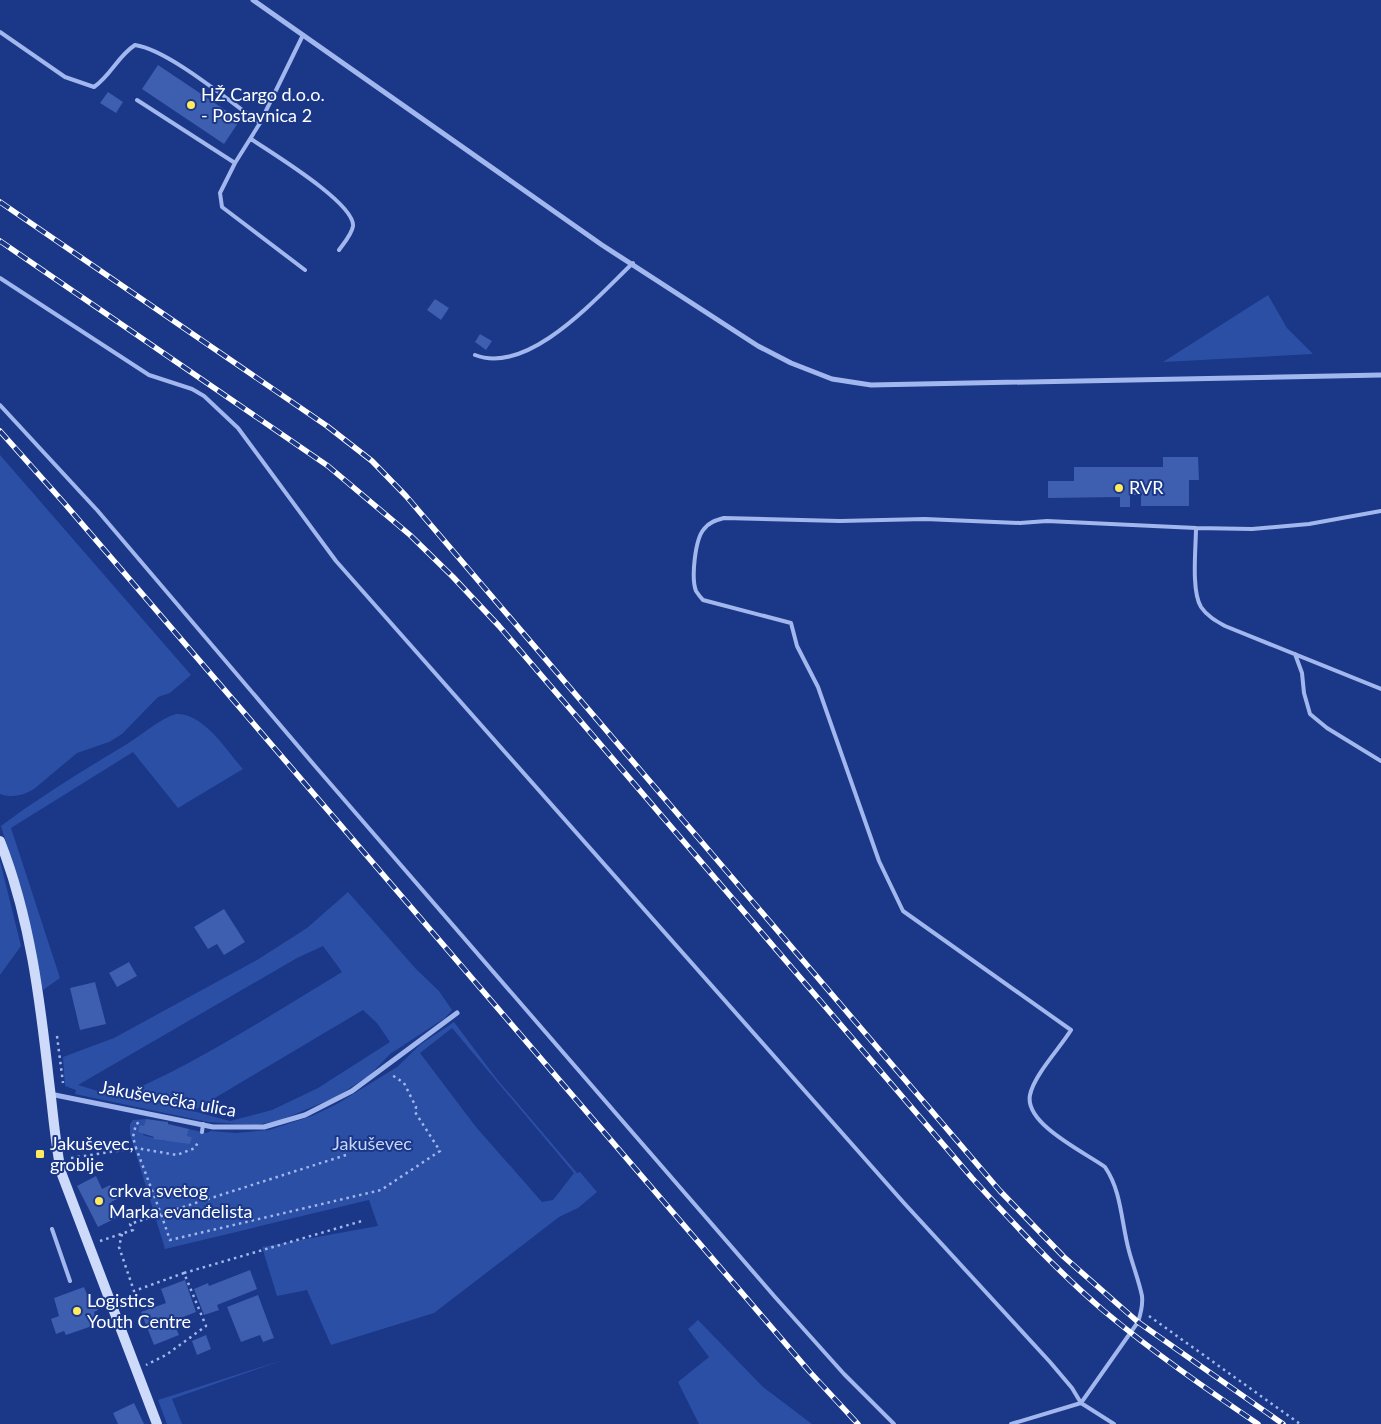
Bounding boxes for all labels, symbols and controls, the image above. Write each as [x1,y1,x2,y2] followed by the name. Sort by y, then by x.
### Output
[201,83,325,126] place label: HŽ Cargo d.o.o. - Postavnica 2
[185,99,197,111] marker: HŽ Cargo d.o.o. - Postavnica 2
[1129,476,1164,498] place label: RVR
[1113,482,1125,494] marker: RVR
[98,1075,238,1121] street label: Jakuševečka ulica
[50,1132,134,1175] place label: Jakuševec, groblje
[332,1132,412,1154] park label: Jakuševec
[34,1148,46,1160] marker: Jakuševec, groblje
[109,1179,252,1222] place label: crkva svetog Marka evanđelista
[93,1195,105,1207] marker: crkva svetog Marka evanđelista
[87,1289,191,1332] place label: Logistics Youth Centre
[71,1305,83,1317] marker: Logistics Youth Centre

